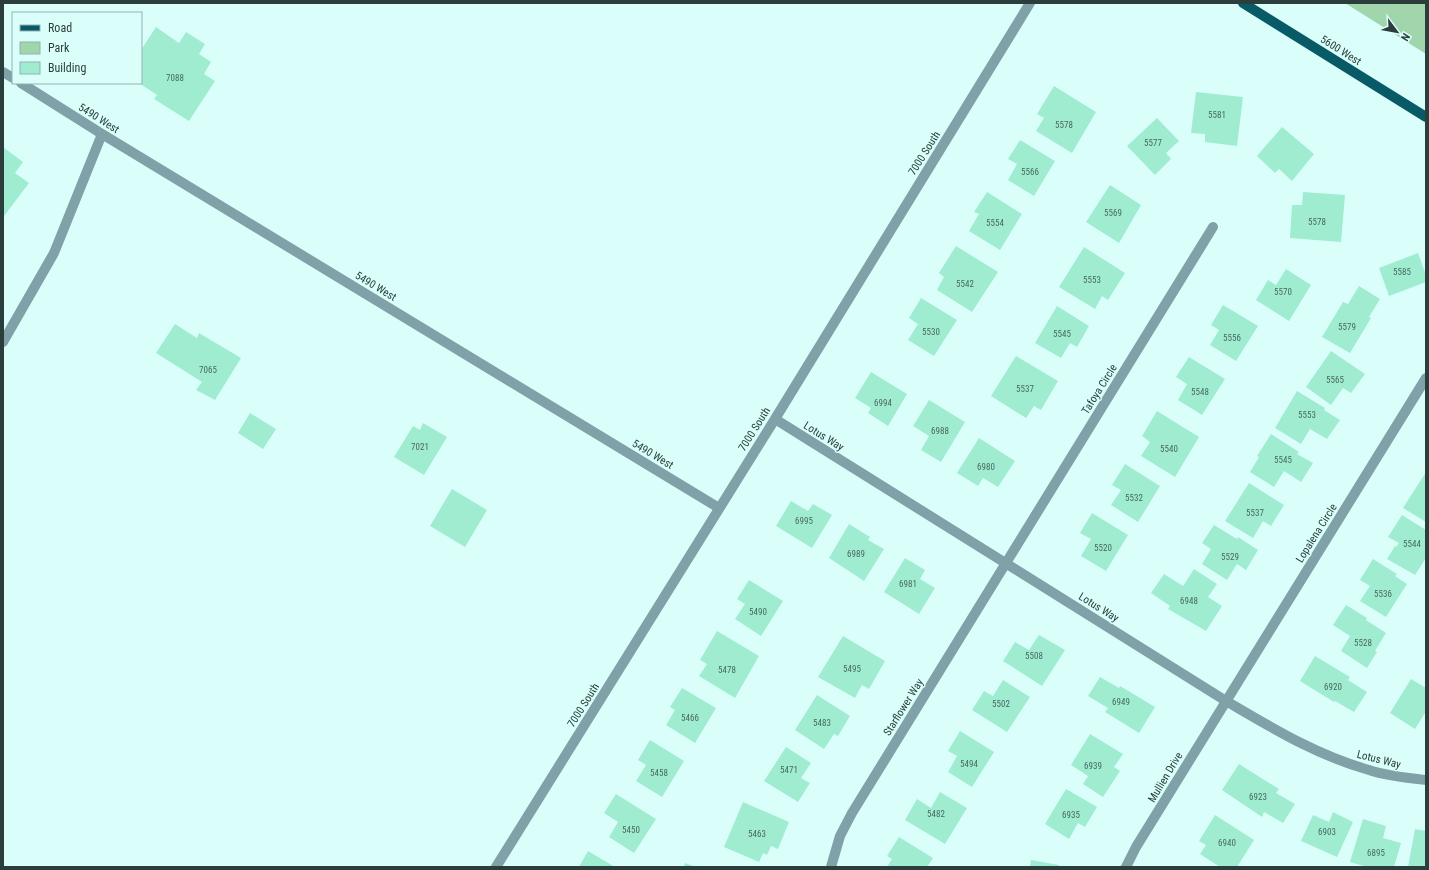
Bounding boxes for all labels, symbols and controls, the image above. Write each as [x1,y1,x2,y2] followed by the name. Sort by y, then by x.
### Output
[12,12,142,84] legend
[1377,12,1417,52] north arrow
[48,21,72,35] text: Road
[1398,31,1412,44] text: N
[1318,33,1364,68] street label: 5600 West
[48,41,70,55] text: Park
[48,61,86,75] text: Building
[166,73,184,83] house number: 7088
[76,101,122,136] street label: 5490 West
[1208,110,1226,120] house number: 5581
[1055,120,1073,130] house number: 5578
[906,129,943,178] street label: 7000 South
[1144,138,1162,148] house number: 5577
[1021,167,1039,177] house number: 5566
[1104,208,1122,218] house number: 5569
[1308,217,1326,227] house number: 5578
[986,218,1004,228] house number: 5554
[1393,267,1411,277] house number: 5585
[353,269,399,304] street label: 5490 West
[1083,275,1101,285] house number: 5553
[956,279,974,289] house number: 5542
[1274,287,1292,297] house number: 5570
[1338,322,1356,332] house number: 5579
[922,327,940,337] house number: 5530
[1053,329,1071,339] house number: 5545
[1223,333,1241,343] house number: 5556
[1079,362,1120,417] street label: Tafoya Circle
[199,365,217,375] house number: 7065
[1326,375,1344,385] house number: 5565
[1016,384,1034,394] house number: 5537
[1191,387,1209,397] house number: 5548
[874,398,892,408] house number: 6994
[736,405,773,454] street label: 7000 South
[1298,410,1316,420] house number: 5553
[801,419,847,454] street label: Lotus Way
[931,426,949,436] house number: 6988
[630,437,676,472] street label: 5490 West
[411,442,429,452] house number: 7021
[1160,444,1178,454] house number: 5540
[1274,455,1292,465] house number: 5545
[977,462,995,472] house number: 6980
[1125,493,1143,503] house number: 5532
[1293,501,1340,565] street label: Lopalena Circle
[1246,508,1264,518] house number: 5537
[795,516,813,526] house number: 6995
[1403,539,1421,549] house number: 5544
[1094,543,1112,553] house number: 5520
[847,549,865,559] house number: 6989
[1221,552,1239,562] house number: 5529
[899,579,917,589] house number: 6981
[1374,589,1392,599] house number: 5536
[1076,590,1122,625] street label: Lotus Way
[1180,596,1198,606] house number: 6948
[749,607,767,617] house number: 5490
[1354,638,1372,648] house number: 5528
[1025,651,1043,661] house number: 5508
[843,664,861,674] house number: 5495
[718,665,736,675] house number: 5478
[881,676,926,738] street label: Starflower Way
[565,681,602,730] street label: 7000 South
[1324,682,1342,692] house number: 6920
[1112,697,1130,707] house number: 6949
[992,699,1010,709] house number: 5502
[681,713,699,723] house number: 5466
[813,718,831,728] house number: 5483
[1356,748,1403,771] street label: Lotus Way
[1145,750,1185,805] street label: Mullien Drive
[960,759,978,769] house number: 5494
[1084,761,1102,771] house number: 6939
[780,765,798,775] house number: 5471
[650,768,668,778] house number: 5458
[1249,792,1267,802] house number: 6923
[927,809,945,819] house number: 5482
[1062,810,1080,820] house number: 6935
[622,825,640,835] house number: 5450
[1318,827,1336,837] house number: 6903
[748,829,766,839] house number: 5463
[1218,838,1236,848] house number: 6940
[1367,848,1385,858] house number: 6895

